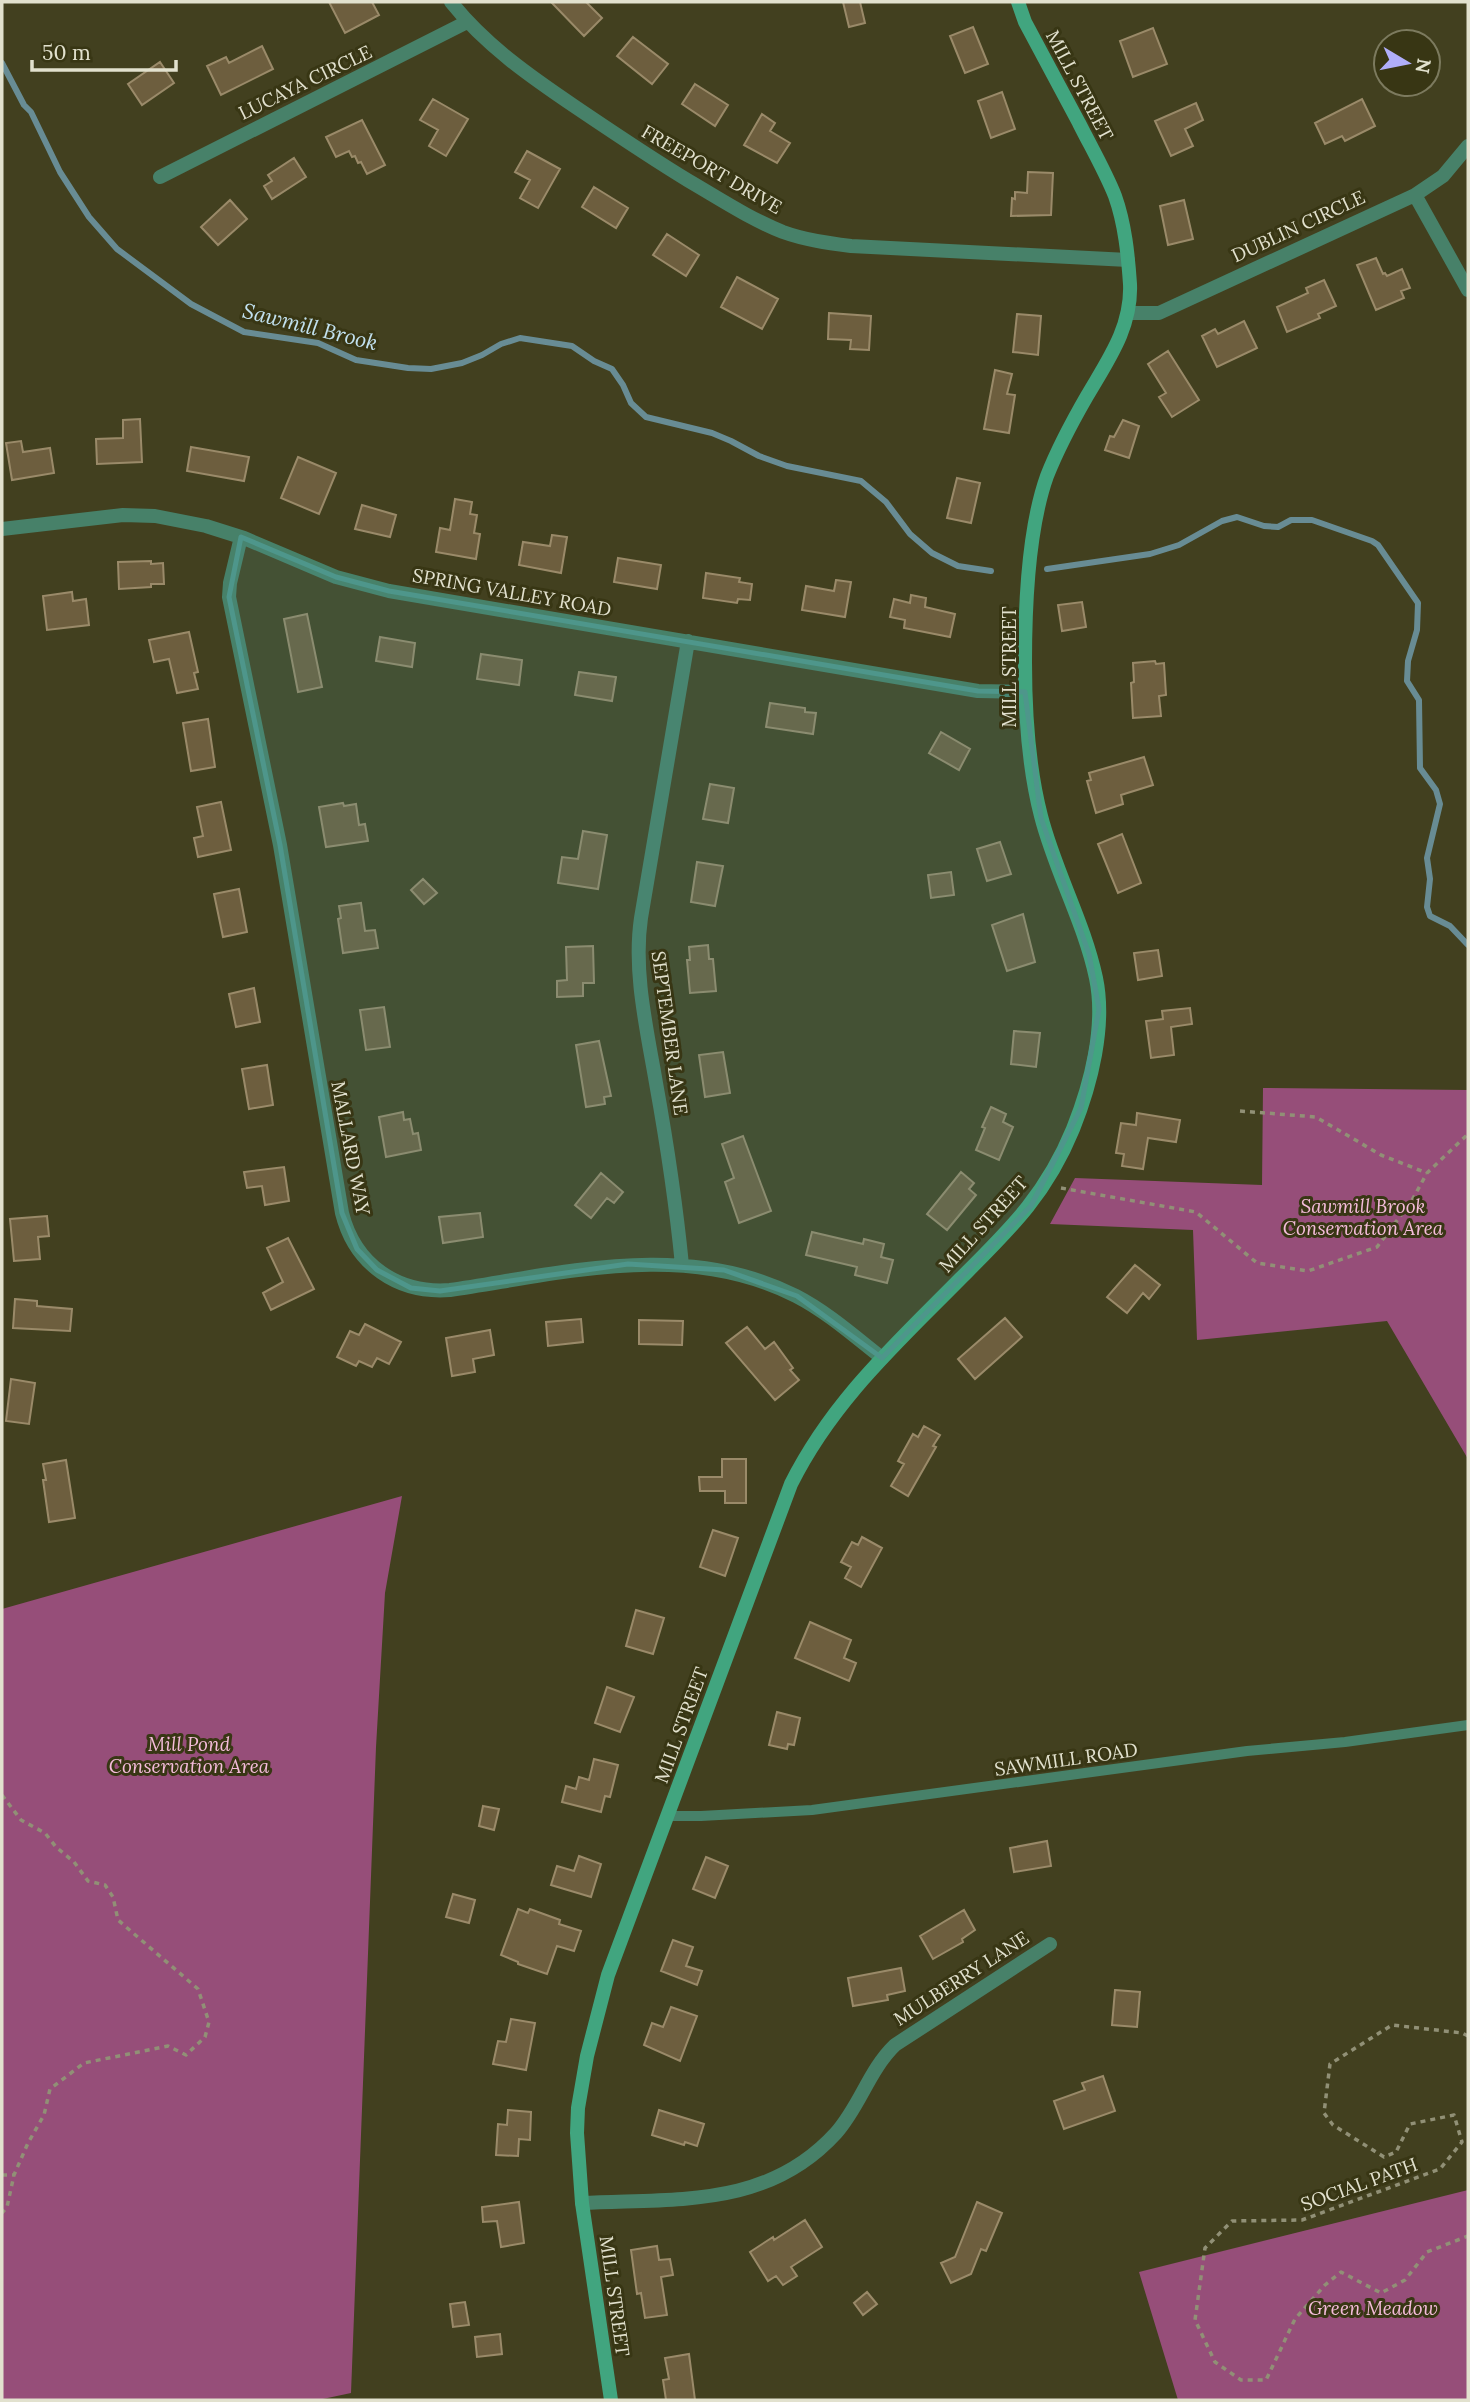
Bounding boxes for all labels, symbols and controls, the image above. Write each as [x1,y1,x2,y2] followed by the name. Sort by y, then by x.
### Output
[1041,26,1119,144] street label: MILL STREET
[32,28,175,72] scale bar
[1372,28,1442,98] north arrow
[42,39,91,66] text: 50 m
[234,39,376,125] street label: LUCAYA CIRCLE
[1411,57,1437,76] text: N
[638,119,786,219] street label: FREEPORT DRIVE
[1227,185,1369,267] street label: DUBLIN CIRCLE
[240,297,380,356] water label: Sawmill Brook
[411,563,613,621] street label: SPRING VALLEY ROAD
[997,606,1021,728] street label: MILL STREET
[647,949,693,1117] street label: SEPTEMBER LANE
[326,1079,376,1218] street label: MALLARD WAY
[933,1171,1033,1277] street label: MILL STREET
[1283,1194,1444,1240] park label: Sawmill Brook Conservation Area
[649,1664,713,1786] street label: MILL STREET
[109,1732,270,1778] park label: Mill Pond Conservation Area
[993,1737,1139,1781] street label: SAWMILL ROAD
[889,1925,1033,2031] street label: MULBERRY LANE
[1297,2152,1421,2216] street label: SOCIAL PATH
[595,2234,635,2358] street label: MILL STREET
[1308,2296,1438,2320] park label: Green Meadow

